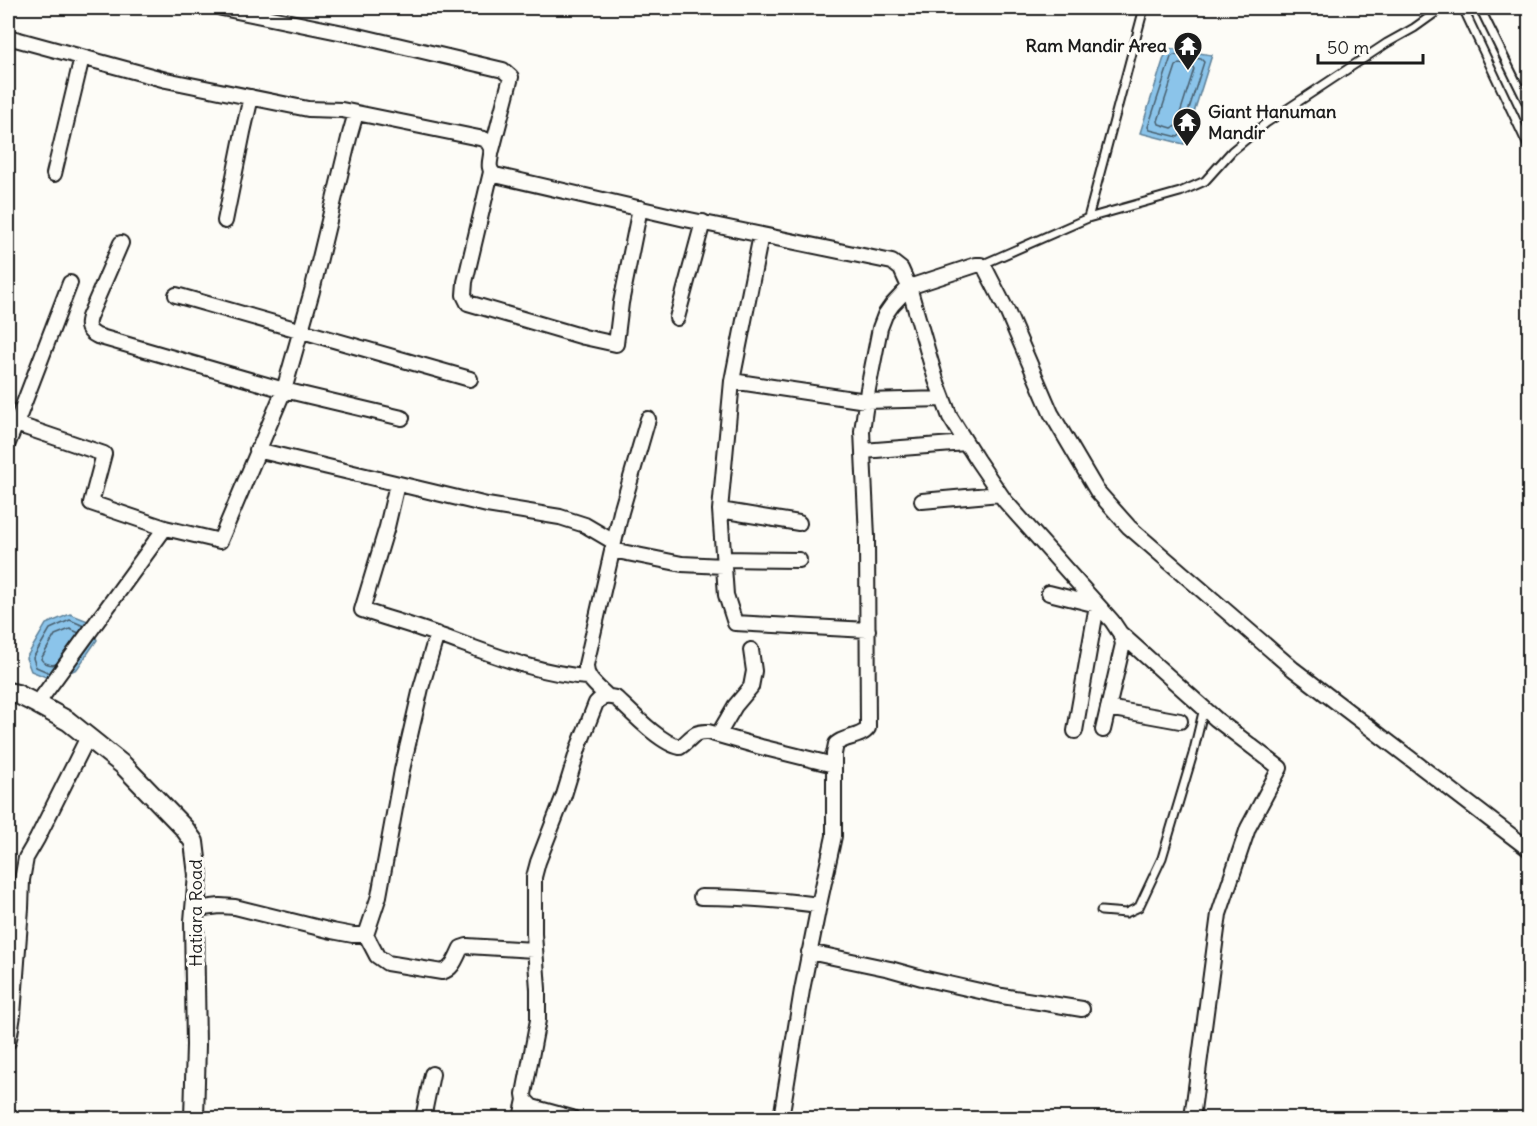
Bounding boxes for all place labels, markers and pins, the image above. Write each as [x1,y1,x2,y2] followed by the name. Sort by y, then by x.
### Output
[1172,30,1204,72] temple icon: Ram Mandir Area
[1026,34,1167,57] place label: Ram Mandir Area
[1208,100,1337,144] place label: Giant Hanuman Mandir
[1171,106,1203,148] temple icon: Giant Hanuman Mandir

